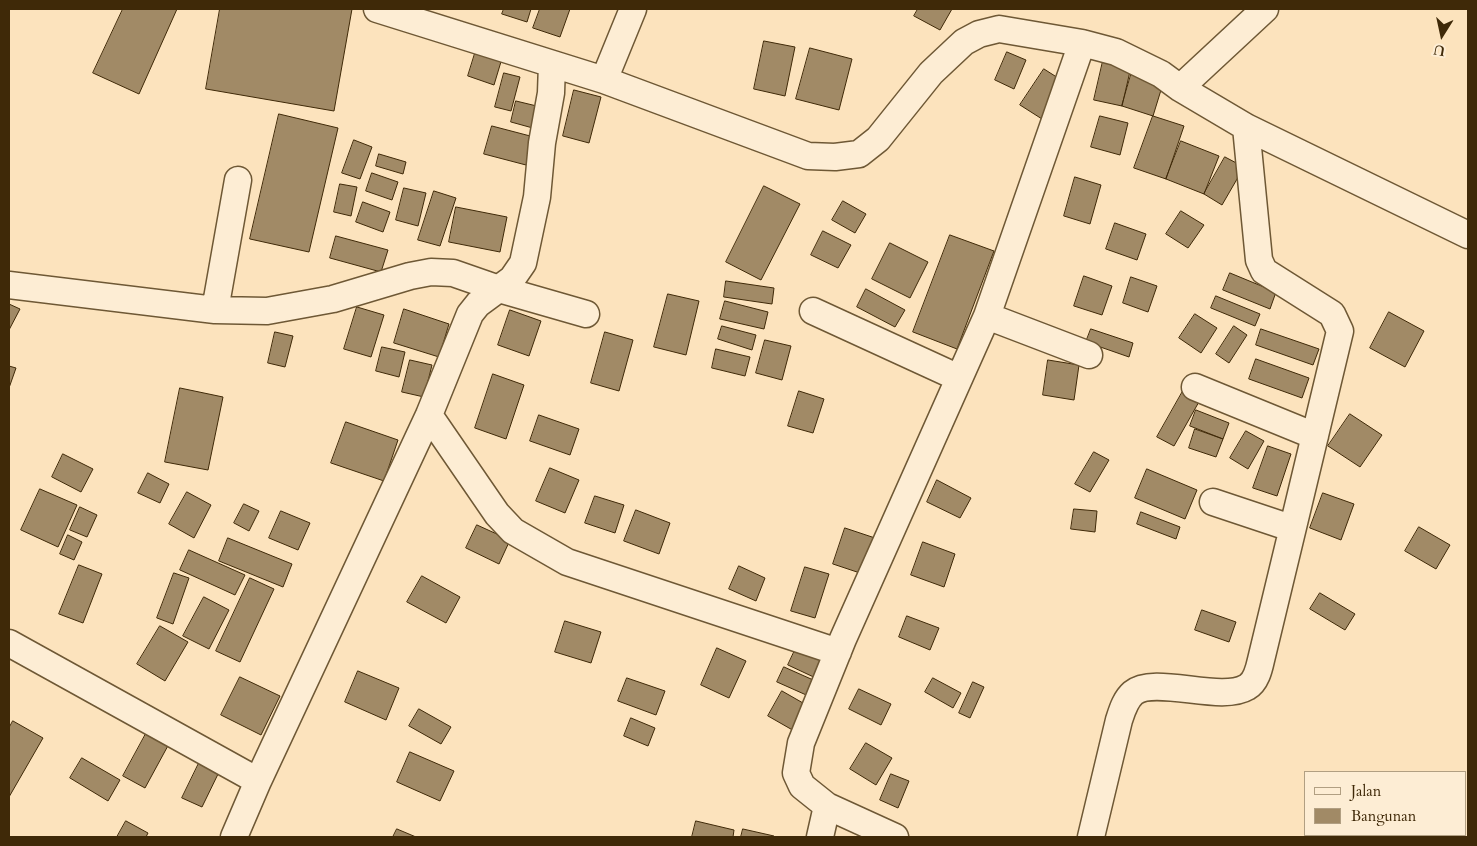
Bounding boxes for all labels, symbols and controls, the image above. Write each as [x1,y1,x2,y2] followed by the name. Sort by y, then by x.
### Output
[1417,10,1467,60] north arrow
[1432,40,1447,61] text: U
[1304,771,1467,836] legend
[1351,781,1381,801] text: Jalan
[1351,806,1416,826] text: Bangunan

